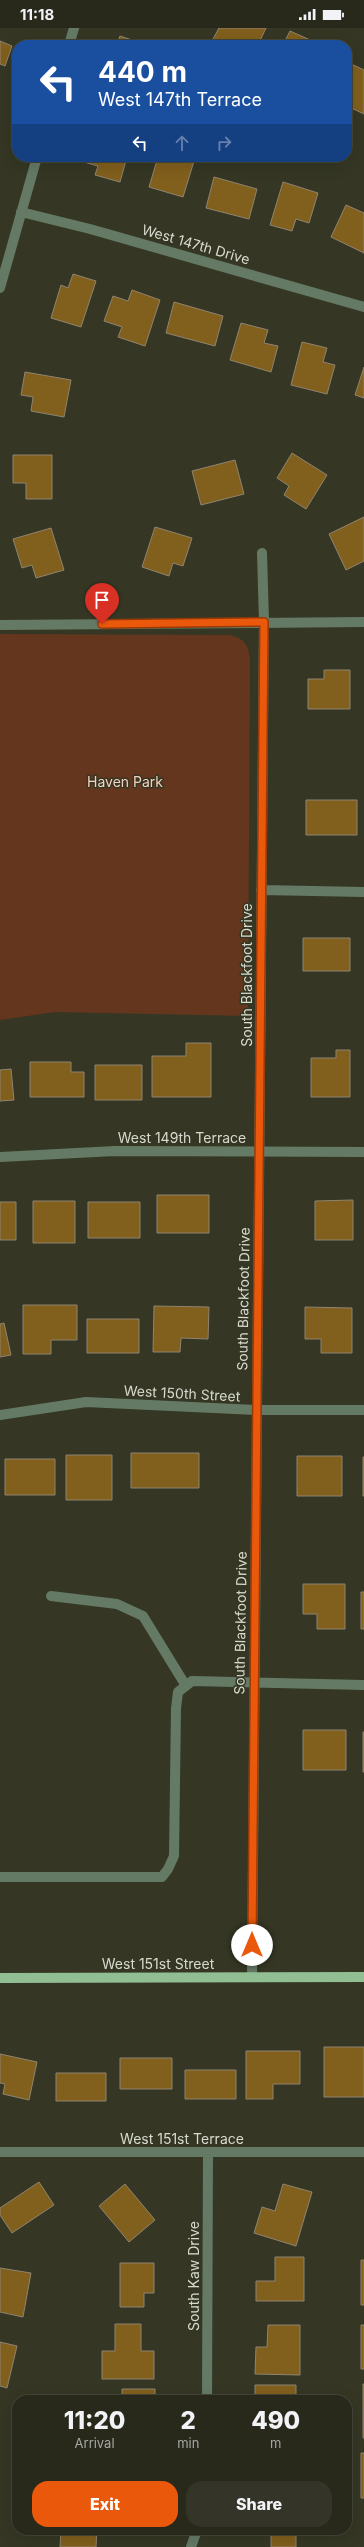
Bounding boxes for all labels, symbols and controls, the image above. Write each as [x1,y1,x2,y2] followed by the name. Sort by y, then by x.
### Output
[20,5,54,24] text: 11:18
[98,55,187,89] text: 440 m
[32,56,84,108] icon: left
[98,89,262,110] text: West 147th Terrace
[129,132,151,154] icon: left
[171,132,193,154] icon: ahead
[213,132,235,154] icon: right
[140,220,252,268] street label: West 147th Drive
[85,583,119,624] pin
[91,589,113,611] icon: arrive
[87,773,163,790] park label: Haven Park
[238,903,255,1047] street label: South Blackfoot Drive
[118,1129,246,1146] street label: West 149th Terrace
[233,1227,253,1371] street label: South Blackfoot Drive
[123,1381,241,1405] street label: West 150th Street
[230,1551,250,1695] street label: South Blackfoot Drive
[231,1924,273,1966] position arrow
[102,1955,215,1972] street label: West 151st Street
[120,2130,244,2147] street label: West 151st Terrace
[185,2221,202,2331] street label: South Kaw Drive
[64,2406,125,2435] text: 11:20
[181,2406,196,2435] text: 2
[251,2406,300,2435] text: 490
[75,2435,115,2451] text: Arrival
[177,2435,199,2451] text: min
[270,2435,281,2451] text: m
[32,2481,178,2527] button: Exit
[186,2481,332,2527] button: Share

